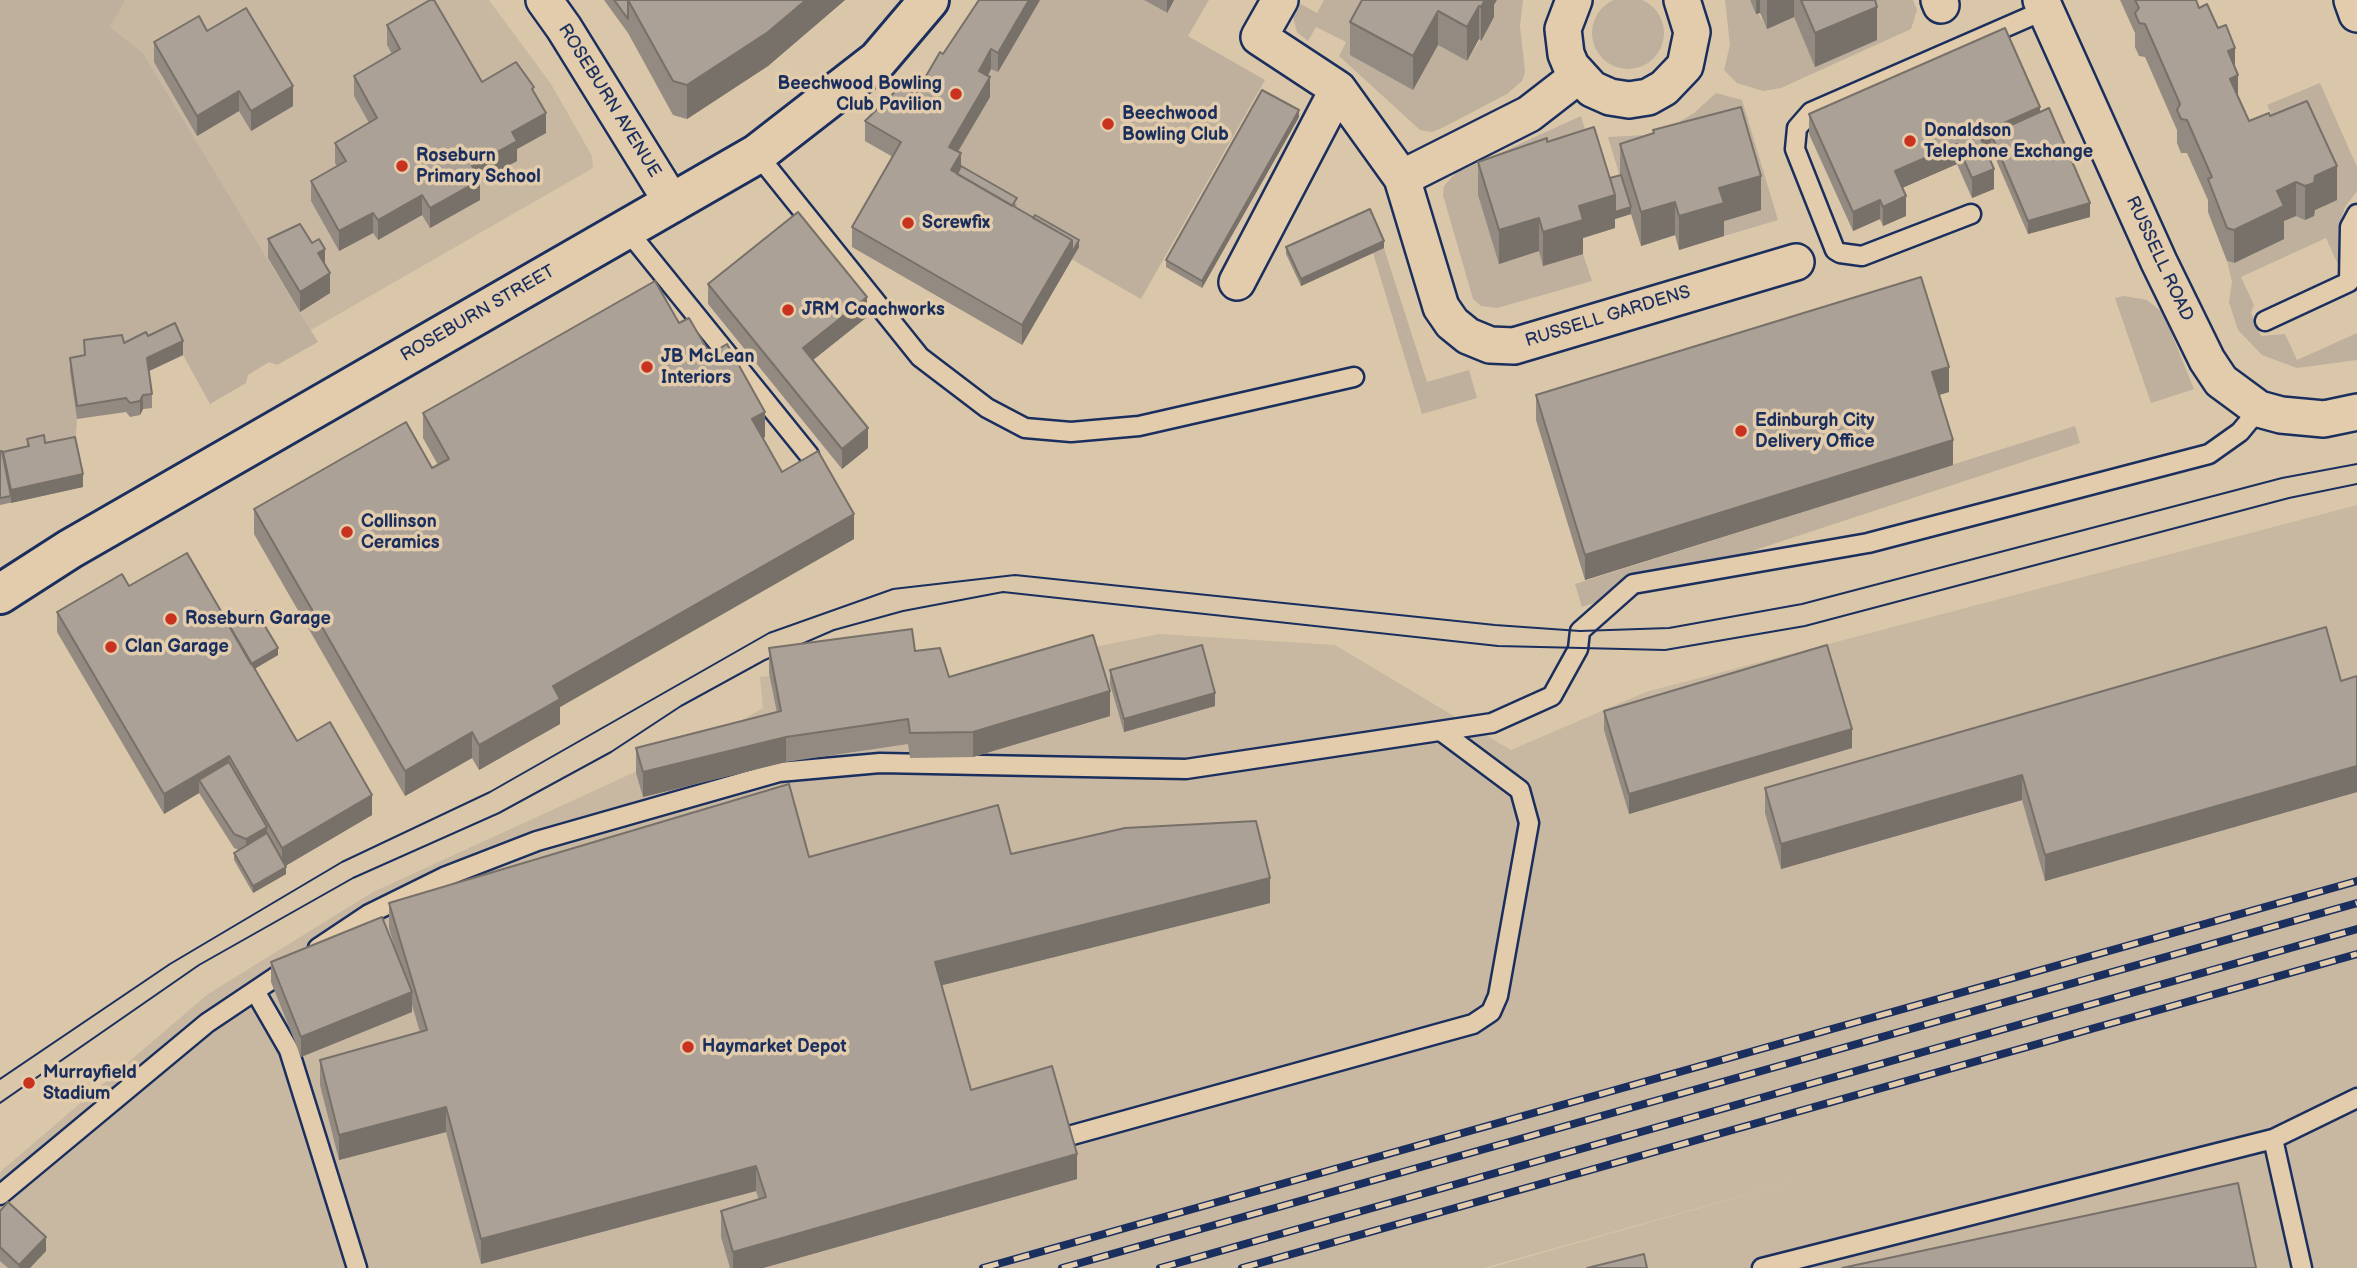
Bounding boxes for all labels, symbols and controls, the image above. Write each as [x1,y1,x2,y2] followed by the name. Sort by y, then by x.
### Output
[553,20,665,182] street label: ROSEBURN AVENUE
[778,73,942,116] place label: Beechwood Bowling Club Pavilion
[948,86,964,102] marker: Beechwood Bowling Club Pavilion
[1122,103,1229,146] place label: Beechwood Bowling Club
[1100,116,1116,132] marker: Beechwood Bowling Club
[1924,120,2093,162] place label: Donaldson Telephone Exchange
[1902,133,1918,149] marker: Donaldson Telephone Exchange
[416,145,541,188] place label: Roseburn Primary School
[394,158,410,174] marker: Roseburn Primary School
[2121,193,2197,325] street label: RUSSELL ROAD
[922,212,990,234] place label: Screwfix
[900,215,916,231] marker: Screwfix
[397,261,559,367] street label: ROSEBURN STREET
[1523,282,1693,352] street label: RUSSELL GARDENS
[802,299,945,321] place label: JRM Coachworks
[780,302,796,318] marker: JRM Coachworks
[661,346,754,388] place label: JB McLean Interiors
[639,359,655,375] marker: JB McLean Interiors
[1755,410,1875,452] place label: Edinburgh City Delivery Office
[1733,423,1749,439] marker: Edinburgh City Delivery Office
[361,511,440,554] place label: Collinson Ceramics
[339,524,355,540] marker: Collinson Ceramics
[185,608,331,630] place label: Roseburn Garage
[163,611,179,627] marker: Roseburn Garage
[125,636,229,658] place label: Clan Garage
[103,639,119,655] marker: Clan Garage
[702,1036,847,1058] place label: Haymarket Depot
[680,1039,696,1055] marker: Haymarket Depot
[43,1062,137,1104] place label: Murrayfield Stadium
[21,1075,37,1091] marker: Murrayfield Stadium

